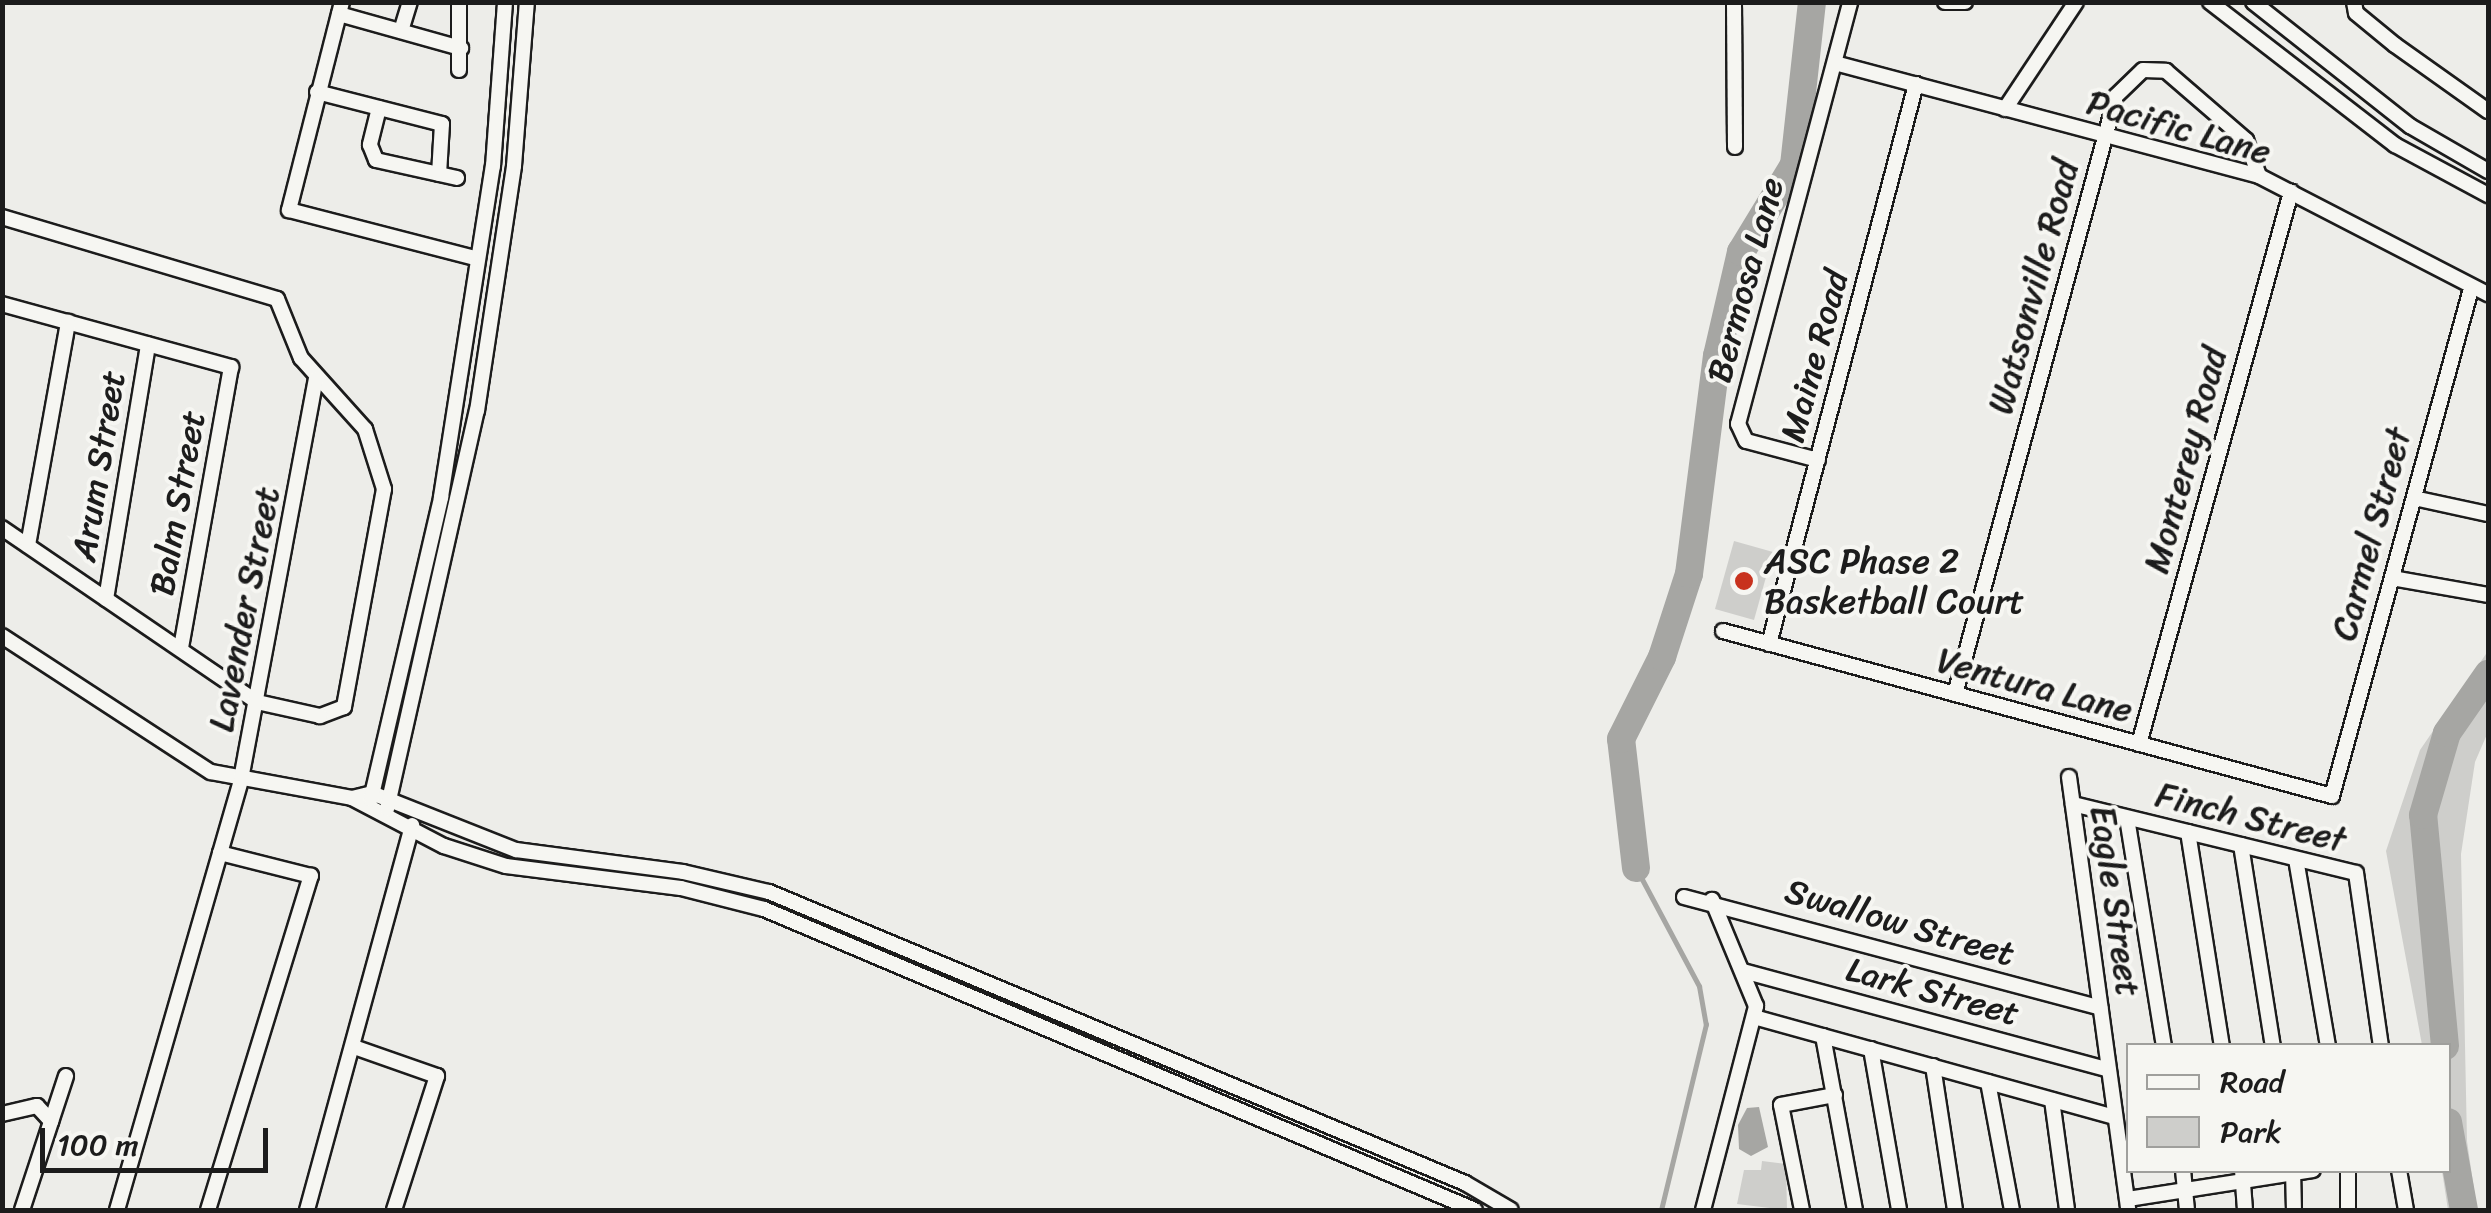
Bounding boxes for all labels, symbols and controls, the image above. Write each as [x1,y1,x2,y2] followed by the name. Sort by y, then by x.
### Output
[2082,81,2276,173] street label: Pacific Lane
[1979,156,2087,418] street label: Watsonville Road
[1697,173,1793,387] street label: Bermosa Lane
[1771,266,1857,446] street label: Maine Road
[2135,343,2235,577] street label: Monterey Road
[62,367,134,565] street label: Arum Street
[140,407,214,599] street label: Balm Street
[2322,423,2420,645] street label: Carmel Street
[200,484,288,734] street label: Lavender Street
[1764,540,2024,622] place label: ASC Phase 2 Basketball Court
[1733,570,1755,592] marker: ASC Phase 2 Basketball Court
[1933,639,2137,731] street label: Ventura Lane
[2152,773,2350,861] street label: Finch Street
[2082,802,2150,1000] street label: Eagle Street
[1781,869,2019,975] street label: Swallow Street
[1842,948,2024,1034] street label: Lark Street
[2126,1043,2451,1173] legend
[2220,1055,2284,1109] text: Road
[2220,1105,2282,1159] text: Park
[45,1108,272,1170] scale bar
[57,1118,139,1172] text: 100 m

